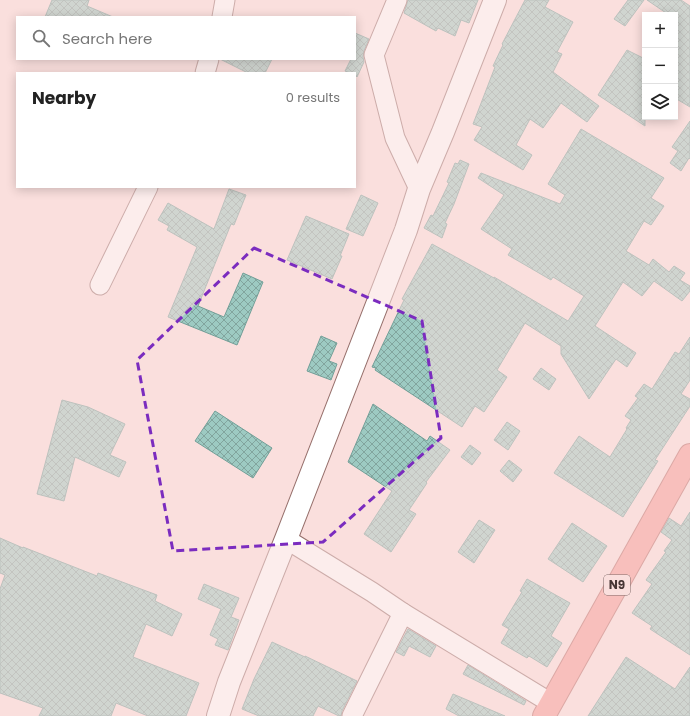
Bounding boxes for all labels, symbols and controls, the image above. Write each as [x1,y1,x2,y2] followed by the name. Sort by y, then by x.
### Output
[642,12,678,120] map controls
[642,12,678,48] button: +
[16,16,356,60] search box
[30,27,52,49] icon: search
[62,28,152,49] text: Search here
[642,48,678,84] button: −
[642,84,678,120] button: layers
[32,86,96,110] text: Nearby
[286,88,340,107] text: 0 results
[604,575,630,595] road number: N9

